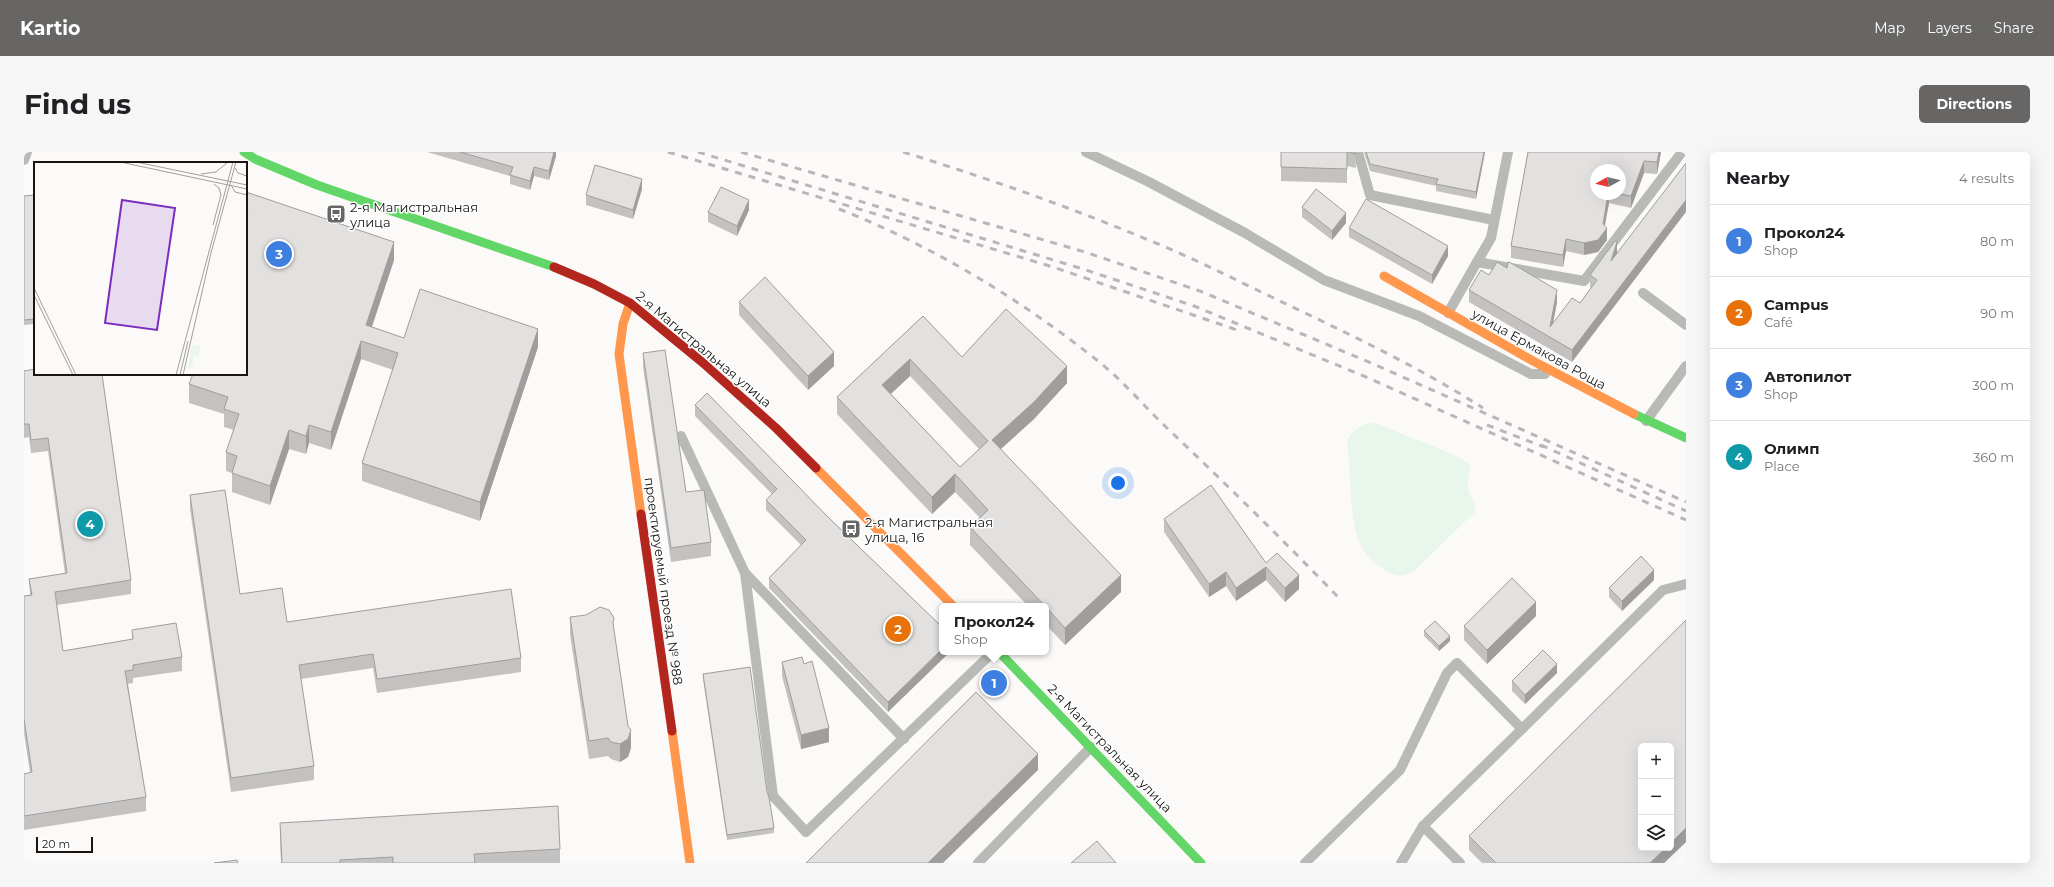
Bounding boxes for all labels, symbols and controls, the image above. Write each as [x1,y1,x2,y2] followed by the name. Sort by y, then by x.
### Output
[20,17,80,40] text: Kartio
[1874,19,1905,37] text: Map
[1927,19,1972,37] text: Layers
[1994,19,2034,37] text: Share
[1919,85,2030,123] button: Directions
[24,87,131,121] text: Find us
[34,162,247,375] inset map
[1590,164,1626,200] north arrow
[1726,168,1790,188] text: Nearby
[1959,170,2014,186] text: 4 results
[349,199,478,230] place label: 2-я Магистральная улица
[325,203,347,225] bus stop icon: 2-я Магистральная улица
[1764,223,1845,242] text: Прокол24
[1736,233,1742,249] text: 1
[1980,233,2014,249] text: 80 m
[266,239,292,269] pin: 3
[1764,242,1798,258] text: Shop
[633,288,775,410] street label: 2-я Магистральная улица
[1764,295,1828,314] text: Campus
[1468,305,1609,393] street label: улица Ермакова Роща
[1735,305,1743,321] text: 2
[1980,305,2014,321] text: 90 m
[1764,314,1793,330] text: Café
[1764,367,1851,386] text: Автопилот
[1735,377,1743,393] text: 3
[1972,377,2014,393] text: 300 m
[1764,386,1798,402] text: Shop
[1764,439,1820,458] text: Олимп
[1735,449,1743,465] text: 4
[1973,449,2014,465] text: 360 m
[1764,458,1800,474] text: Place
[1108,473,1128,493] your location
[642,476,686,686] street label: проектируемый проезд № 988
[77,509,103,539] pin: 4
[864,514,993,545] place label: 2-я Магистральная улица, 16
[840,518,862,540] bus stop icon: 2-я Магистральная улица, 16
[939,603,1049,655] popup
[954,612,1034,631] text: Прокол24
[885,614,911,644] pin: 2
[954,631,987,647] text: Shop
[981,668,1007,698] pin: 1
[1044,681,1176,815] street label: 2-я Магистральная улица
[1638,743,1674,851] map controls
[1638,743,1674,779] button: +
[1638,779,1674,815] button: −
[1638,815,1674,851] button: layers
[36,835,93,854] scale bar
[42,837,70,851] text: 20 m

